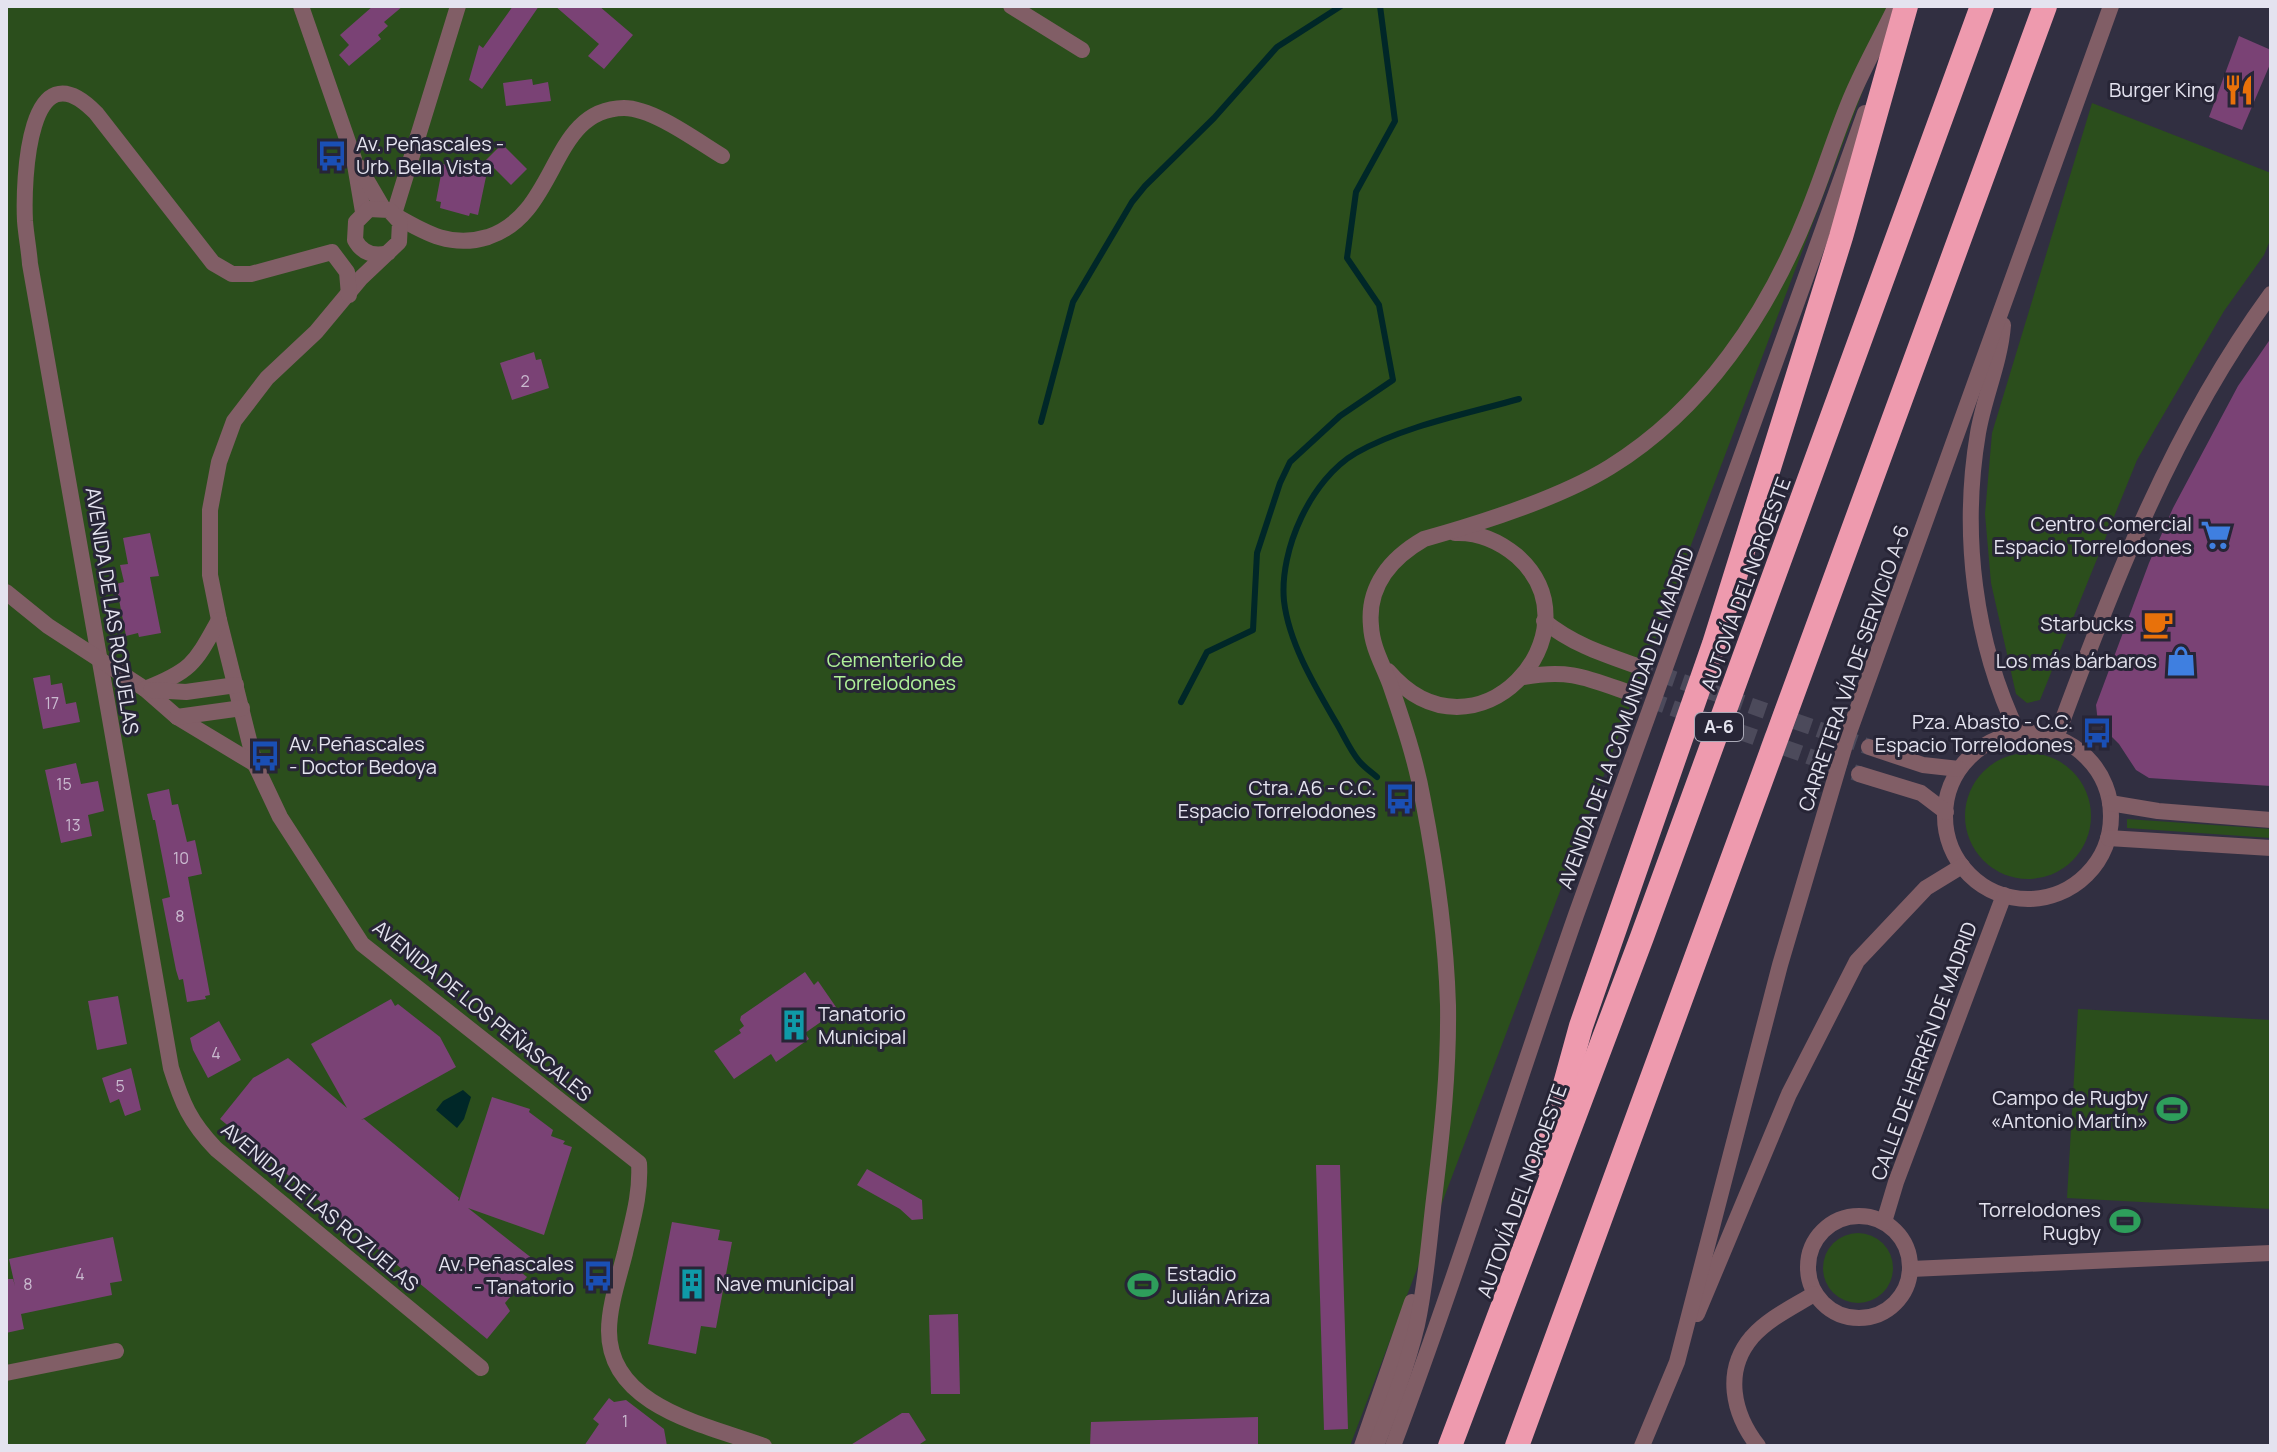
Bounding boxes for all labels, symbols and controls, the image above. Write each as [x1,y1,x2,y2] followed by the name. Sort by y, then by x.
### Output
[2222,73,2256,107] restaurant icon: Burger King
[2109,76,2215,103] place label: Burger King
[356,130,504,180] place label: Av. Peñascales - Urb. Bella Vista
[315,139,349,173] bus stop icon: Av. Peñascales - Urb. Bella Vista
[520,370,530,392] house number: 2
[1694,473,1797,694] street label: AUTOVÍA DEL NOROESTE
[80,485,145,737] street label: AVENIDA DE LAS ROZUELAS
[1994,510,2192,560] place label: Centro Comercial Espacio Torrelodones
[2199,518,2233,552] supermarket icon: Centro Comercial Espacio Torrelodones
[1792,521,1915,815] street label: CARRETERA VÍA DE SERVICIO A-6
[1551,543,1700,893] street label: AVENIDA DE LA COMUNIDAD DE MADRID
[2141,607,2175,641] cafe icon: Starbucks
[2040,610,2134,637] place label: Starbucks
[2164,644,2198,678] shop icon: Los más bárbaros
[827,646,963,696] park label: Cementerio de Torrelodones
[1996,647,2157,674] place label: Los más bárbaros
[45,692,59,714] house number: 17
[1875,708,2073,758] place label: Pza. Abasto - C.C. Espacio Torrelodones
[1695,713,1743,741] road number: A-6
[2080,716,2114,750] bus stop icon: Pza. Abasto - C.C. Espacio Torrelodones
[289,730,437,780] place label: Av. Peñascales - Doctor Bedoya
[248,739,282,773] bus stop icon: Av. Peñascales - Doctor Bedoya
[56,773,72,795] house number: 15
[1178,774,1376,824] place label: Ctra. A6 - C.C. Espacio Torrelodones
[1383,782,1417,816] bus stop icon: Ctra. A6 - C.C. Espacio Torrelodones
[65,814,81,836] house number: 13
[173,847,189,869] house number: 10
[175,905,185,927] house number: 8
[367,914,597,1107] street label: AVENIDA DE LOS PEÑASCALES
[1864,918,1983,1184] street label: CALLE DE HERRÉN DE MADRID
[818,1000,906,1050] place label: Tanatorio Municipal
[777,1008,811,1042] building icon: Tanatorio Municipal
[211,1042,221,1064] house number: 4
[115,1075,125,1097] house number: 5
[1470,1080,1573,1301] street label: AUTOVÍA DEL NOROESTE
[1991,1084,2148,1134] place label: Campo de Rugby «Antonio Martín»
[2155,1092,2189,1126] sports icon: Campo de Rugby «Antonio Martín»
[216,1116,425,1297] street label: AVENIDA DE LAS ROZUELAS
[1979,1196,2101,1246] place label: Torrelodones Rugby
[2108,1204,2142,1238] sports icon: Torrelodones Rugby
[438,1250,574,1300] place label: Av. Peñascales - Tanatorio
[581,1259,615,1293] bus stop icon: Av. Peñascales - Tanatorio
[1167,1260,1270,1310] place label: Estadio Julián Ariza
[75,1263,85,1285] house number: 4
[675,1267,709,1301] building icon: Nave municipal
[1126,1268,1160,1302] sports icon: Estadio Julián Ariza
[716,1270,854,1297] place label: Nave municipal
[23,1273,33,1295] house number: 8
[622,1410,628,1432] house number: 1

